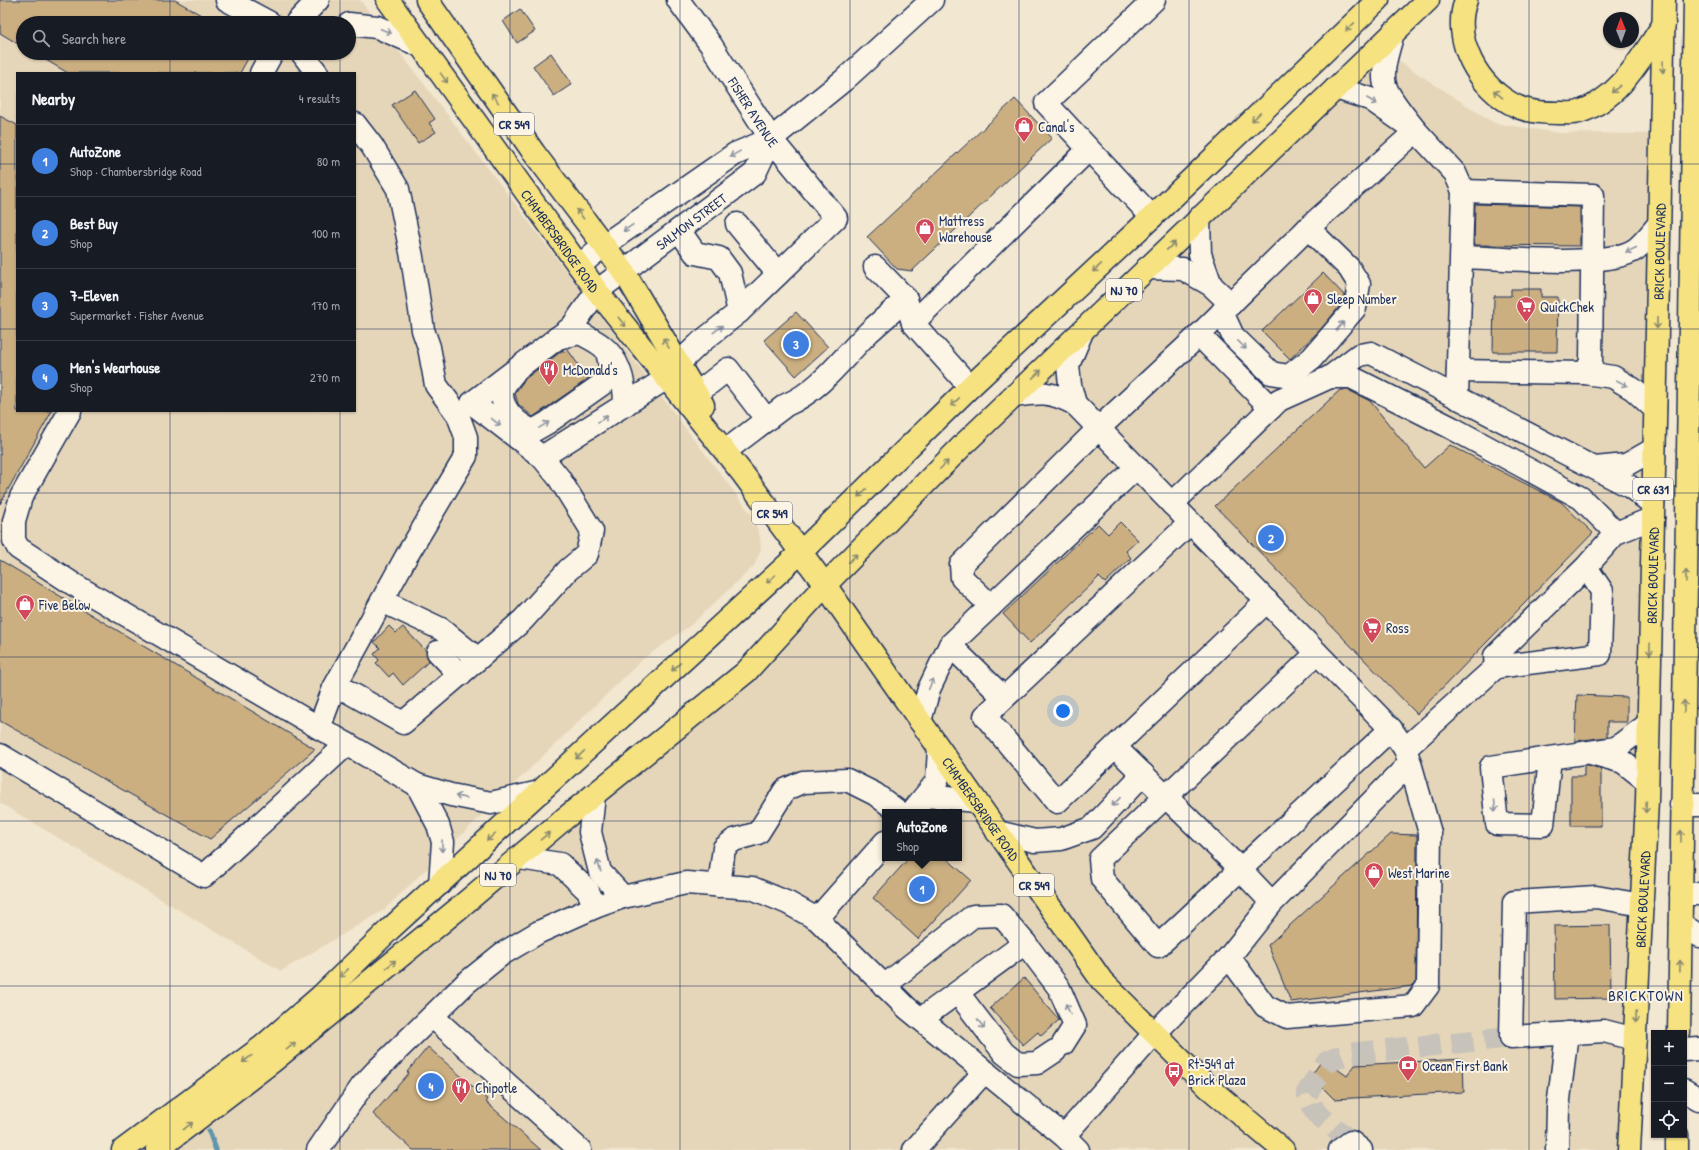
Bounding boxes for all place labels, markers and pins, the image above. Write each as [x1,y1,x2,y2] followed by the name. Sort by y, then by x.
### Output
[1013,115,1035,143] shop icon: Canal's
[1038,117,1074,136] place label: Canal's
[939,211,993,246] place label: Mattress Warehouse
[914,217,936,245] shop icon: Mattress Warehouse
[1302,287,1324,315] shop icon: Sleep Number
[1327,289,1397,309] place label: Sleep Number
[1515,295,1537,323] supermarket icon: QuickChek
[1540,297,1594,316] place label: QuickChek
[783,329,809,359] pin: 3
[538,358,560,386] restaurant icon: McDonald's
[563,360,618,379] place label: McDonald's
[1258,523,1284,553] pin: 2
[14,593,36,621] shop icon: Five Below
[38,595,91,614] place label: Five Below
[1361,616,1383,644] supermarket icon: Ross
[1386,618,1409,637] place label: Ross
[1363,861,1385,889] shop icon: West Marine
[1388,863,1450,882] place label: West Marine
[909,874,935,904] pin: 1
[1188,1054,1246,1089] place label: Rt-549 at Brick Plaza
[1397,1054,1419,1082] bank icon: Ocean First Bank
[1422,1056,1508,1075] place label: Ocean First Bank
[1163,1060,1185,1088] bus stop icon: Rt-549 at Brick Plaza
[418,1071,444,1101] pin: 4
[450,1076,472,1104] restaurant icon: Chipotle
[475,1078,518,1098] place label: Chipotle

